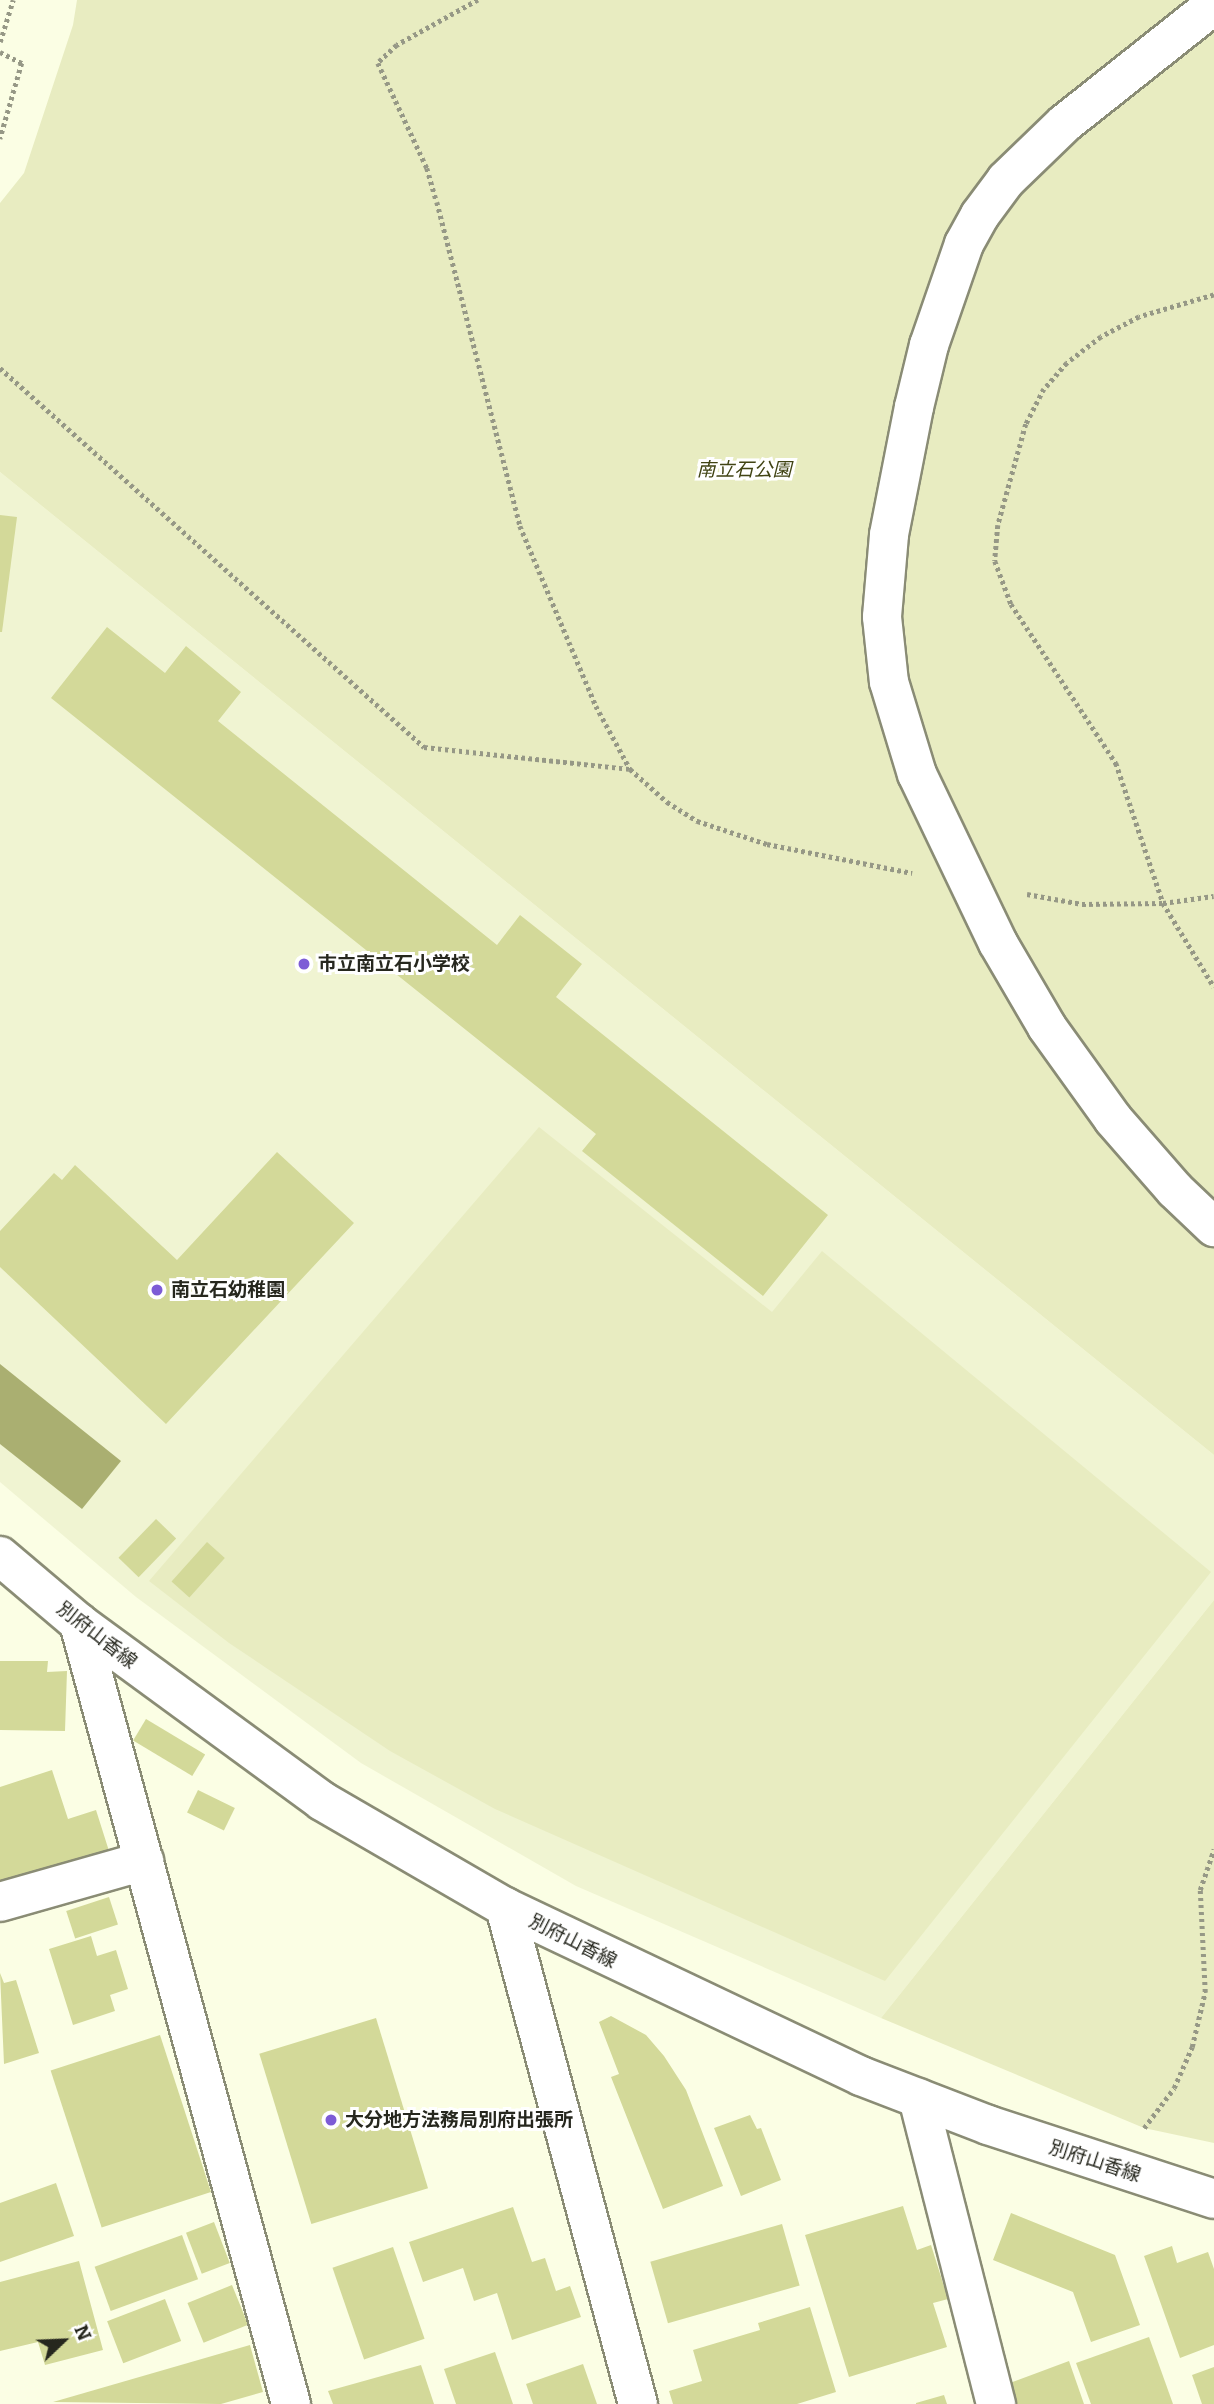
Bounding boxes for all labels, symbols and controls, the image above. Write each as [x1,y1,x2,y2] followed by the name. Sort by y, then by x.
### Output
[697,459,791,481] park label: 南立石公園
[318,953,470,975] place label: 市立南立石小学校
[296,956,312,972] marker: 市立南立石小学校
[171,1279,285,1301] place label: 南立石幼稚園
[149,1282,165,1298] marker: 南立石幼稚園
[53,1597,141,1673] street label: 別府山香線
[526,1909,620,1973] street label: 別府山香線
[345,2109,573,2131] place label: 大分地方法務局別府出張所
[323,2112,339,2128] marker: 大分地方法務局別府出張所
[1046,2135,1144,2187] street label: 別府山香線
[28,2306,98,2376] north arrow
[69,2321,96,2344] text: N

